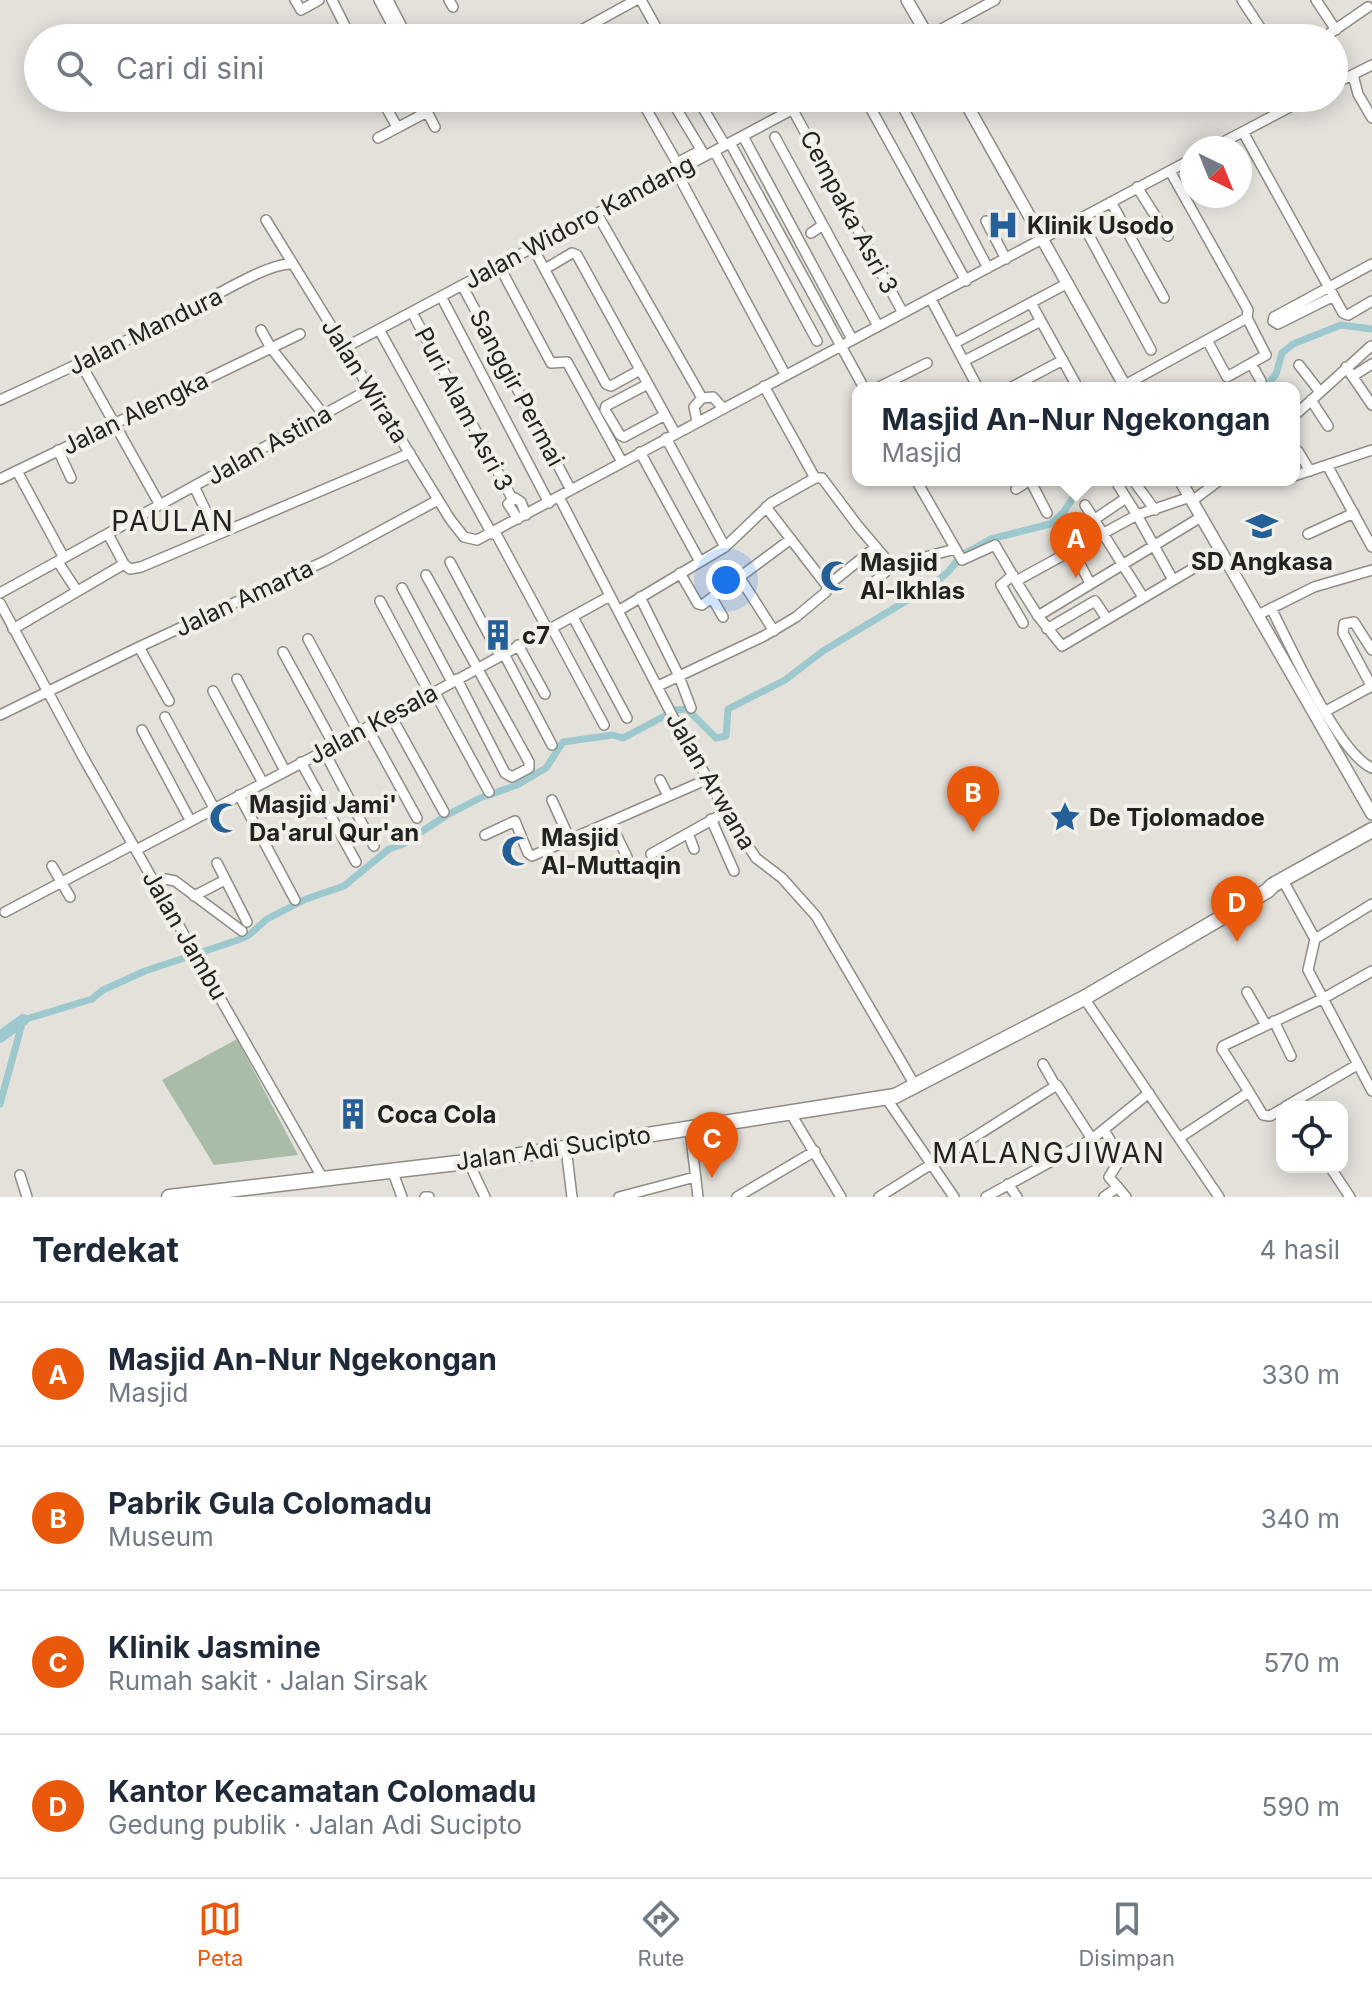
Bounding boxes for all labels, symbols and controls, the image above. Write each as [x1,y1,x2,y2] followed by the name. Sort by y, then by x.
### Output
[24,24,1348,112] search box
[52,46,96,90] icon: search
[116,50,264,86] text: Cari di sini
[794,126,904,298] street label: Cempaka Asri 3
[1180,136,1252,208] north arrow
[459,149,699,295] street label: Jalan Widoro Kandang
[986,208,1020,242] hospital icon: Klinik Usodo
[1027,211,1174,240] place label: Klinik Usodo
[63,281,227,381] street label: Jalan Mandura
[464,305,570,471] street label: Sanggir Permai
[315,314,415,448] street label: Jalan Wirata
[409,322,519,496] street label: Puri Alam Asri 3
[57,365,213,461] street label: Jalan Alengka
[852,382,1300,486] popup
[202,399,336,491] street label: Jalan Astina
[882,401,1270,437] text: Masjid An-Nur Ngekongan
[882,437,962,468] text: Masjid
[111,504,235,538] district label: PAULAN
[1245,509,1279,543] school or university icon: SD Angkasa
[1050,512,1102,578] pin: A
[1191,547,1333,576] place label: SD Angkasa
[860,548,965,605] place label: Masjid Al-Ikhlas
[170,553,318,643] street label: Jalan Amarta
[819,559,853,593] mosque icon: Masjid Al-Ikhlas
[706,560,746,600] your location
[481,618,515,652] building icon: c7
[522,621,550,650] place label: c7
[304,678,442,770] street label: Jalan Kesala
[660,707,762,855] street label: Jalan Arwana
[947,766,999,832] pin: B
[249,790,419,847] place label: Masjid Jami' Da'arul Qur'an
[1048,800,1082,834] place icon: De Tjolomadoe
[208,801,242,835] mosque icon: Masjid Jami' Da'arul Qur'an
[1089,803,1265,832] place label: De Tjolomadoe
[541,823,681,880] place label: Masjid Al-Muttaqin
[500,834,534,868] mosque icon: Masjid Al-Muttaqin
[136,865,234,1005] street label: Jalan Jambu
[1211,876,1263,942] pin: D
[336,1097,370,1131] building icon: Coca Cola
[377,1100,496,1129] place label: Coca Cola
[1276,1101,1348,1173] map controls
[1276,1101,1348,1173] button: locate
[686,1112,738,1178] pin: C
[453,1120,653,1176] street label: Jalan Adi Sucipto
[932,1136,1166,1170] district label: MALANGJIWAN
[32,1229,179,1270] text: Terdekat
[1260,1234,1340,1265] text: 4 hasil
[108,1341,497,1377] text: Masjid An-Nur Ngekongan
[48,1359,68,1390] text: A
[1261,1359,1340,1390] text: 330 m
[108,1377,188,1408] text: Masjid
[108,1485,432,1521] text: Pabrik Gula Colomadu
[49,1503,67,1534] text: B
[1261,1503,1340,1534] text: 340 m
[108,1521,214,1552] text: Museum
[108,1629,321,1665] text: Klinik Jasmine
[48,1647,68,1678] text: C
[1263,1647,1340,1678] text: 570 m
[108,1665,428,1696] text: Rumah sakit · Jalan Sirsak
[108,1773,536,1809] text: Kantor Kecamatan Colomadu
[49,1791,67,1822] text: D
[1262,1791,1340,1822] text: 590 m
[108,1809,522,1840] text: Gedung publik · Jalan Adi Sucipto
[197,1897,243,1971] tab: Peta
[637,1897,684,1971] tab: Rute
[1078,1897,1175,1971] tab: Disimpan

